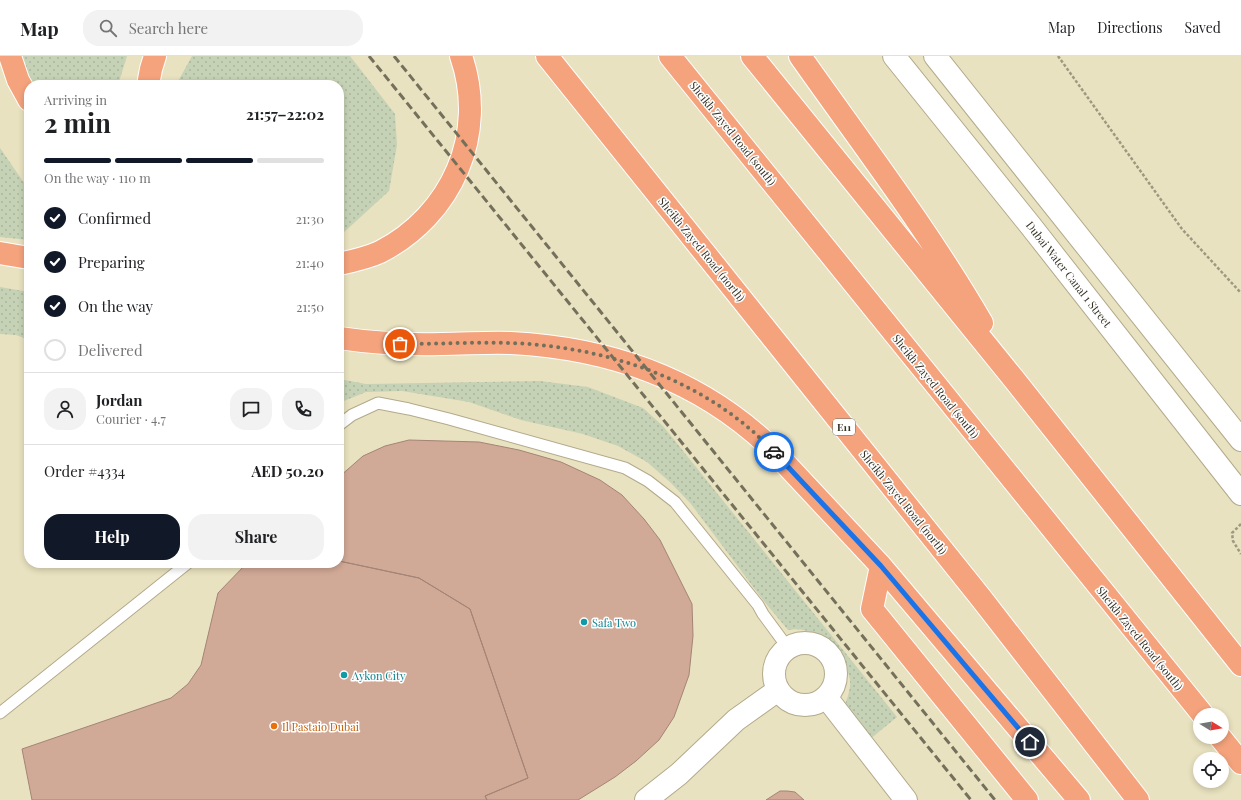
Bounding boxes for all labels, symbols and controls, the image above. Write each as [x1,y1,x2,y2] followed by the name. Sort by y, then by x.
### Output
[83,10,363,46] search box
[20,15,59,41] text: Map
[97,17,119,39] icon: search
[129,18,208,38] text: Search here
[1048,18,1075,37] text: Map
[1097,18,1163,37] text: Directions
[1185,18,1221,37] text: Saved
[686,78,780,188] street label: Sheikh Zayed Road (south)
[44,91,107,108] text: Arriving in
[246,104,324,124] text: 21:57–22:02
[44,105,111,140] text: 2 min
[44,169,151,186] text: On the way · 110 m
[655,194,749,304] street label: Sheikh Zayed Road (north)
[44,207,66,229] icon: check
[78,208,151,228] text: Confirmed
[296,210,324,227] text: 21:30
[1023,218,1115,330] street label: Dubai Water Canal 1 Street
[44,251,66,273] icon: check
[78,252,145,272] text: Preparing
[295,254,324,271] text: 21:40
[44,295,66,317] icon: check
[78,296,153,316] text: On the way
[296,298,324,315] text: 21:50
[383,327,417,361] pin
[889,331,983,441] street label: Sheikh Zayed Road (south)
[389,333,411,355] icon: bag
[78,340,143,360] text: Delivered
[44,388,86,430] button: person
[230,388,272,430] button: chat
[282,388,324,430] button: phone
[96,390,142,410] text: Jordan
[96,410,166,427] text: Courier · 4.7
[833,419,855,435] road number: E11
[754,432,794,472] courier
[763,441,785,463] icon: car
[857,447,951,557] street label: Sheikh Zayed Road (north)
[44,461,125,481] text: Order #4334
[252,461,324,481] text: AED 50.20
[44,514,180,560] button: Help
[188,514,324,560] button: Share
[1093,583,1187,693] street label: Sheikh Zayed Road (south)
[592,615,636,630] place label: Safa Two
[579,617,589,627] marker: Safa Two
[351,668,406,683] place label: Aykon City
[339,670,349,680] marker: Aykon City
[1193,708,1229,744] north arrow
[1193,708,1229,788] map controls
[282,719,359,734] place label: Il Pastaio Dubai
[269,721,279,731] marker: Il Pastaio Dubai
[1013,725,1047,759] pin
[1019,731,1041,753] icon: home
[1193,752,1229,788] button: locate

